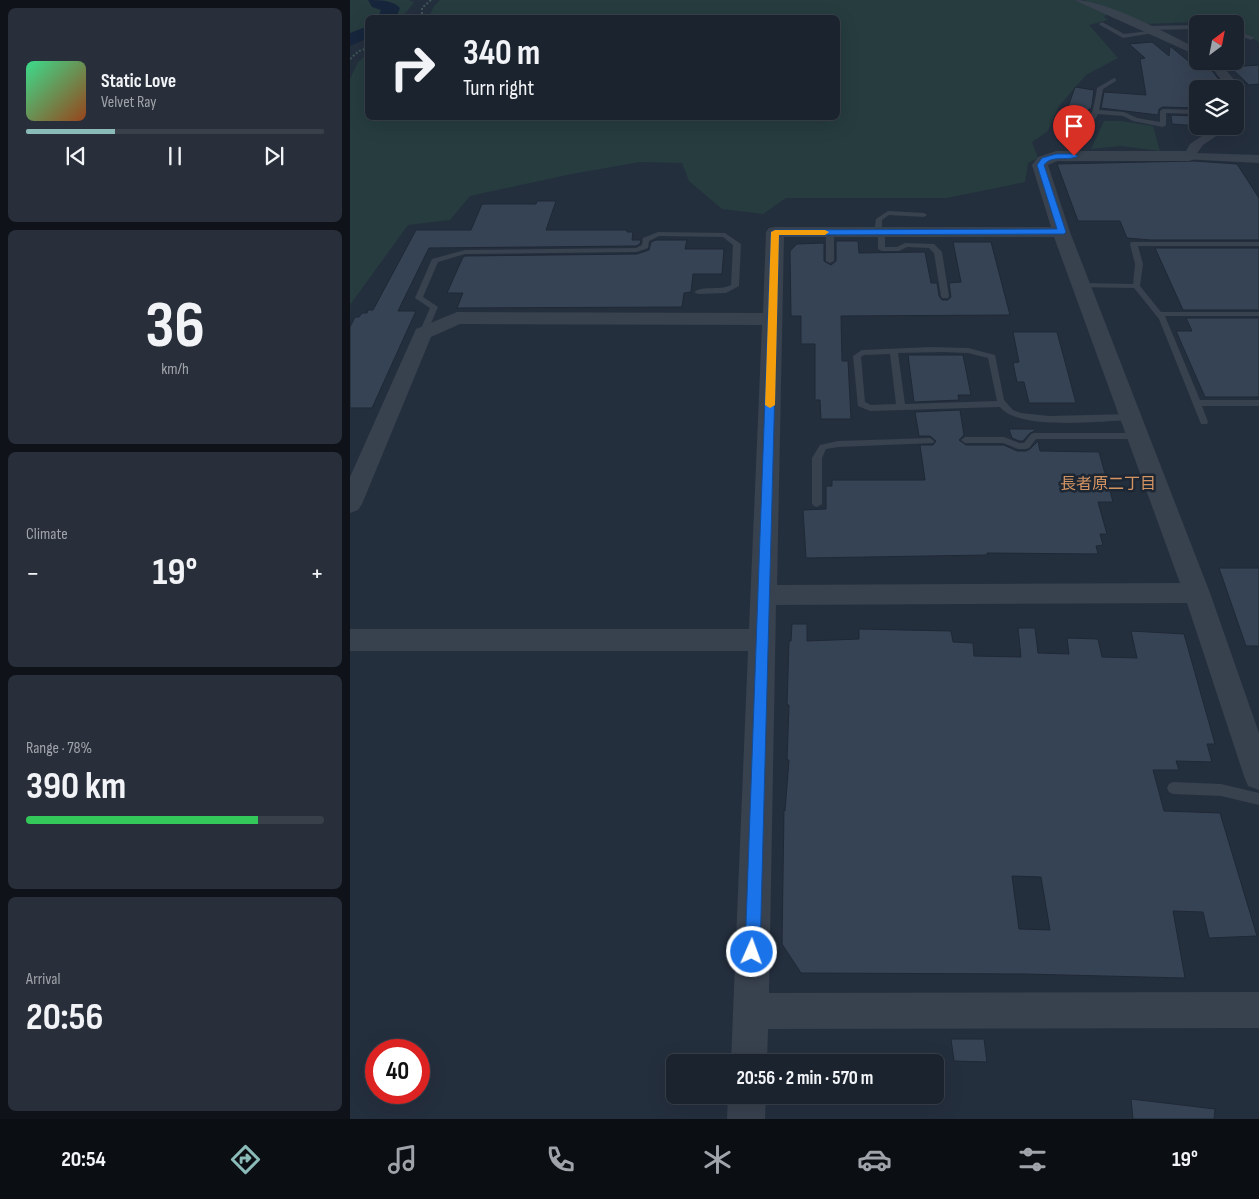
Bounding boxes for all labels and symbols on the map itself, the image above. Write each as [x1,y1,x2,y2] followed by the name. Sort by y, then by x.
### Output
[1189,15,1244,70] north arrow
[1053,105,1095,156] pin
[1060,475,1156,494] district label: 長者原二丁目
[725,925,777,977] position arrow
[365,1039,430,1104] speed limit sign: 40

